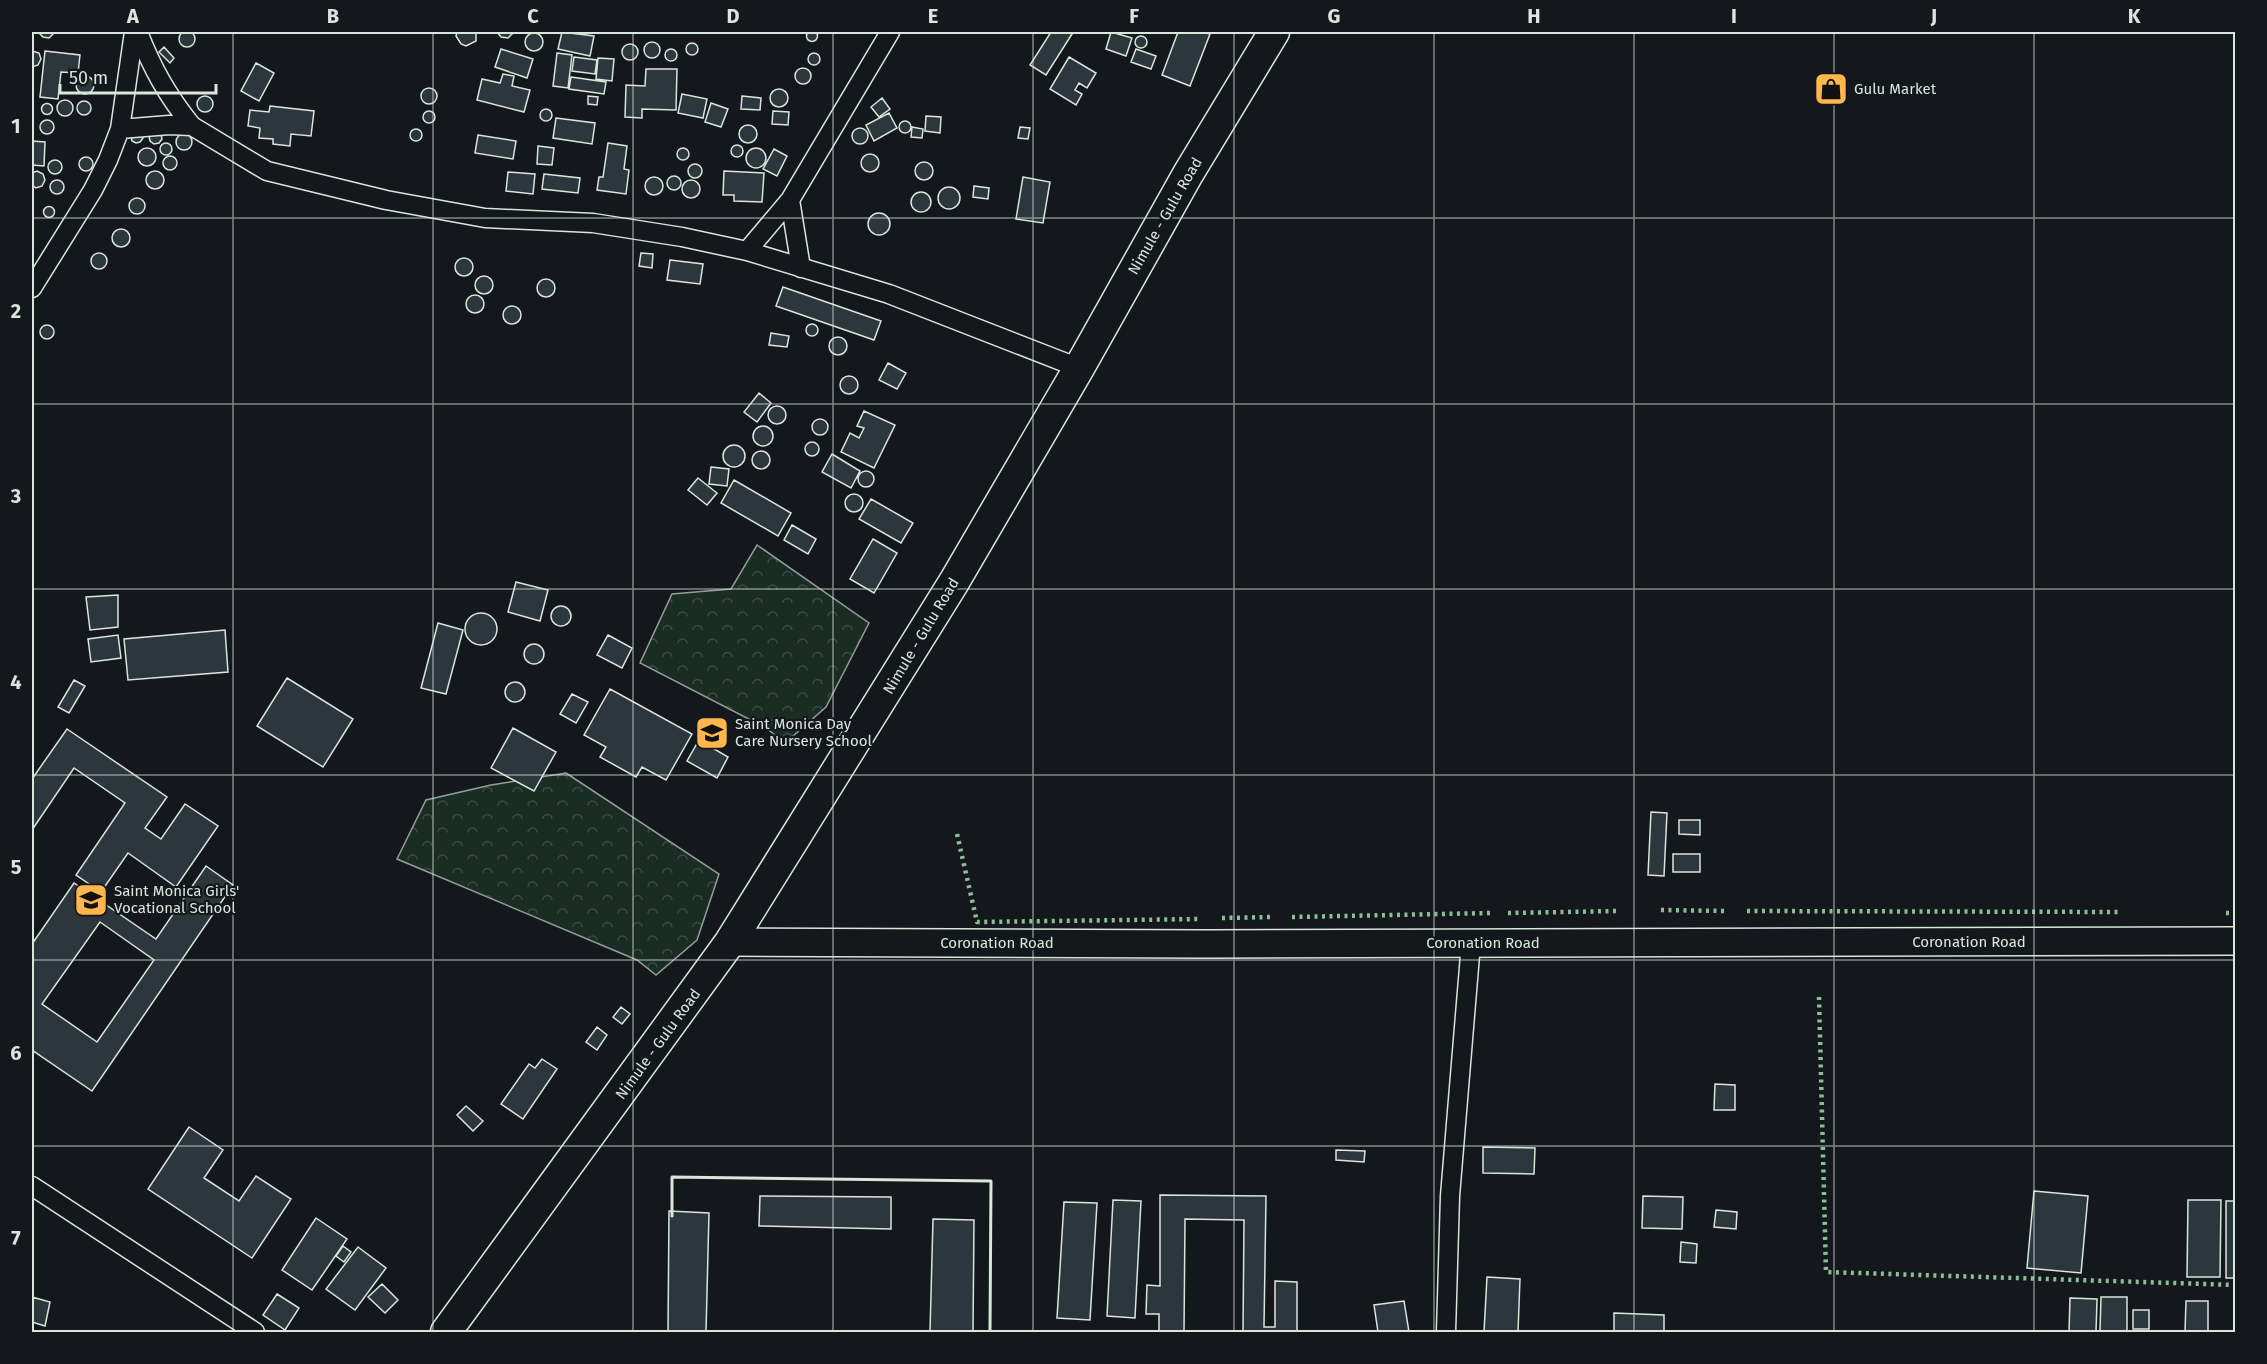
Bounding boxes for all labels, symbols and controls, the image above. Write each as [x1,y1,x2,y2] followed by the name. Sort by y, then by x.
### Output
[126,4,140,28] text: A
[327,4,339,28] text: B
[527,4,539,28] text: C
[726,4,740,28] text: D
[928,4,938,28] text: E
[1129,4,1139,28] text: F
[1328,4,1340,28] text: G
[1527,4,1541,28] text: H
[1731,4,1737,28] text: I
[1930,4,1937,28] text: J
[2128,4,2141,28] text: K
[60,57,216,95] scale bar
[69,67,108,89] text: 50 m
[1813,71,1849,107] shop icon: Gulu Market
[1854,80,1937,98] place label: Gulu Market
[11,114,21,138] text: 1
[1124,154,1206,278] street label: Nimule - Gulu Road
[11,299,21,323] text: 2
[10,484,21,508] text: 3
[879,575,963,697] street label: Nimule - Gulu Road
[10,670,22,694] text: 4
[694,715,730,751] school or university icon: Saint Monica Day Care Nursery School
[735,715,872,750] place label: Saint Monica Day Care Nursery School
[11,855,22,879] text: 5
[73,882,109,918] school or university icon: Saint Monica Girls' Vocational School
[114,882,239,917] place label: Saint Monica Girls' Vocational School
[1912,933,2026,951] street label: Coronation Road
[940,934,1054,952] street label: Coronation Road
[1426,934,1540,952] street label: Coronation Road
[612,985,704,1103] street label: Nimule - Gulu Road
[10,1041,22,1065] text: 6
[11,1226,21,1250] text: 7

